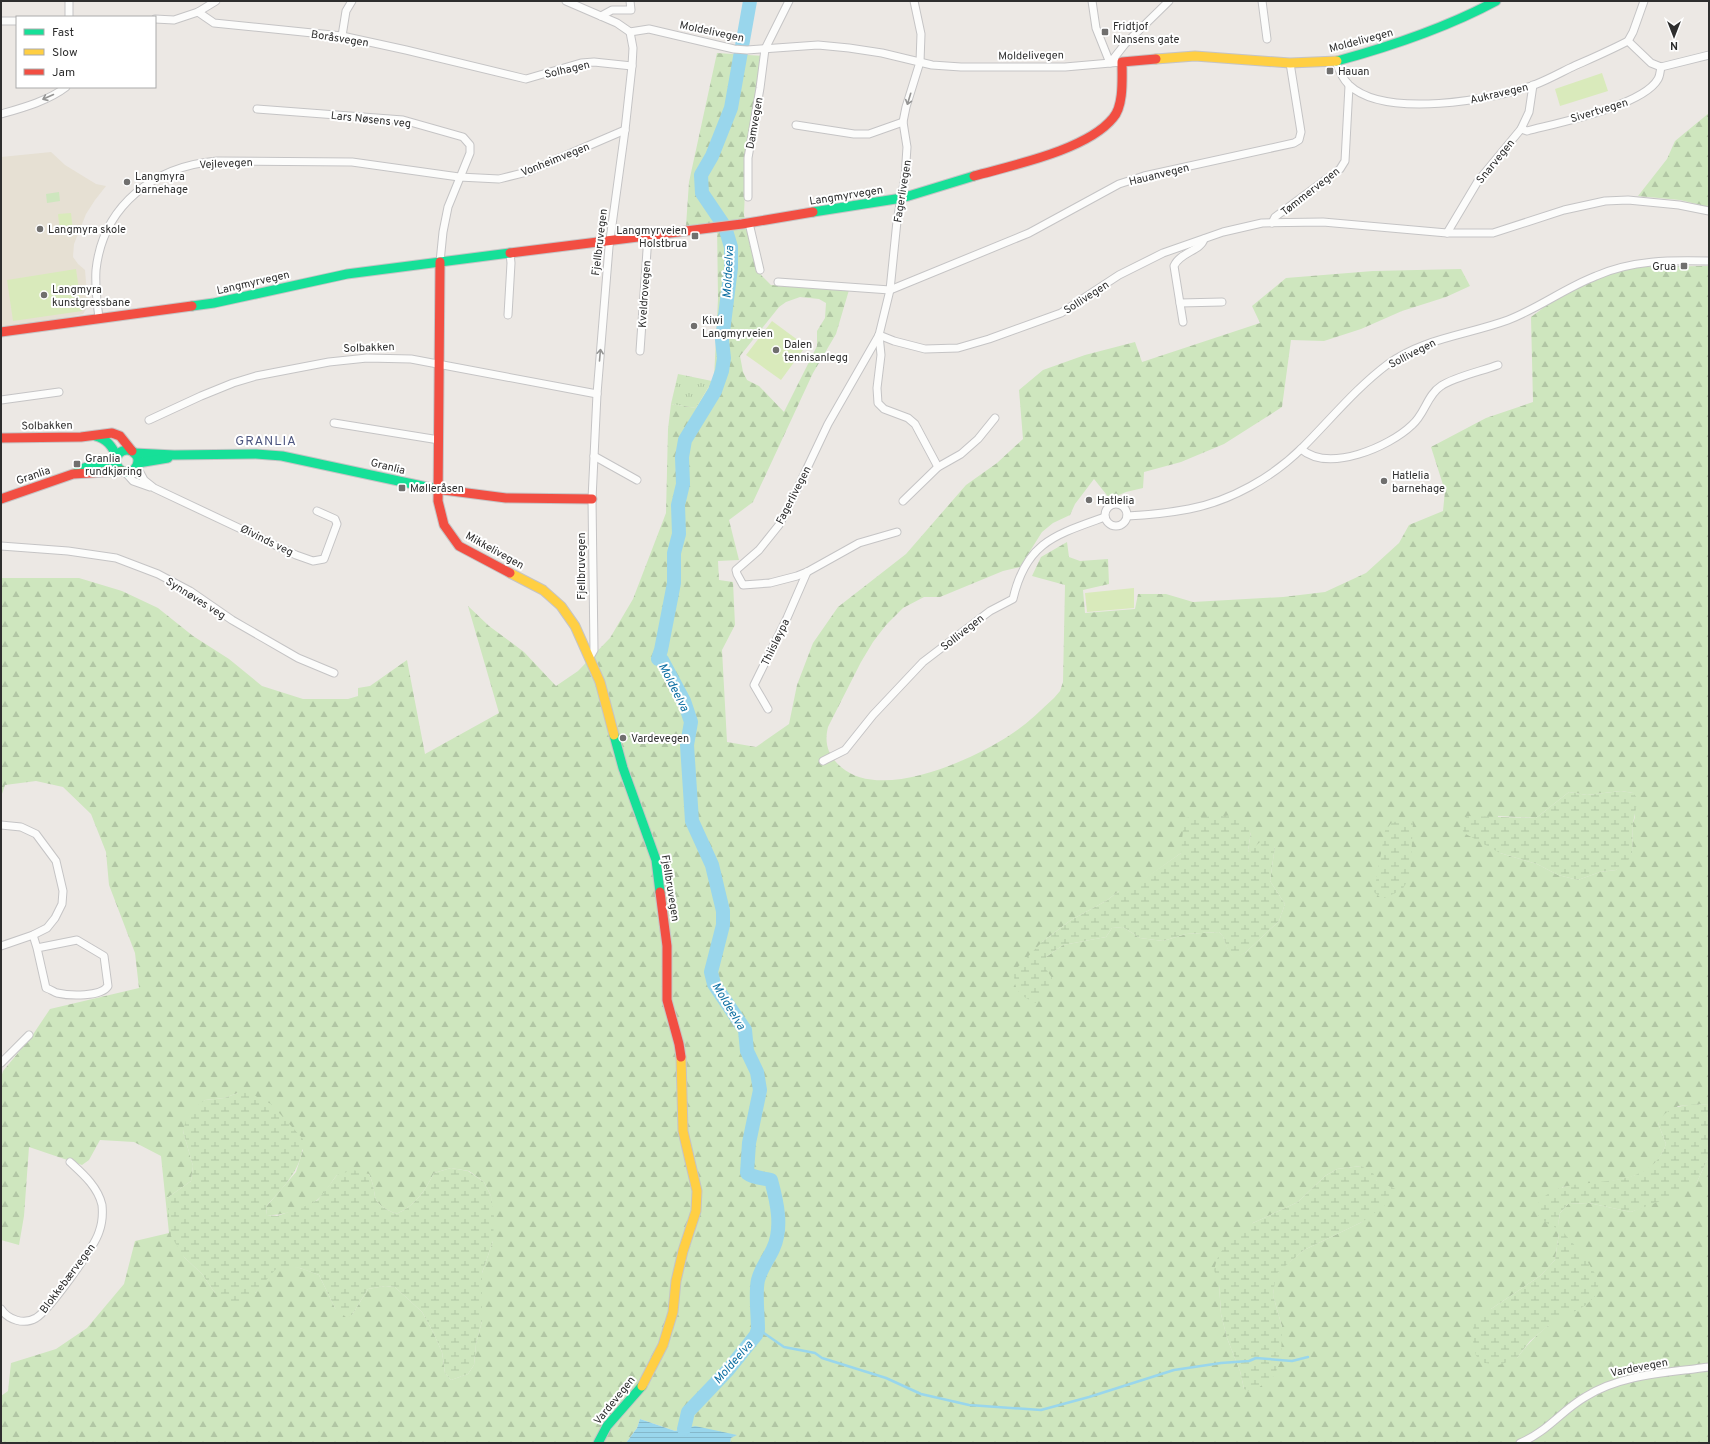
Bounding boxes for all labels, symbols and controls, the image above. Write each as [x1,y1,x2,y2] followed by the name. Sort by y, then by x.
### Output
[16,16,156,88] legend
[1654,16,1694,56] north arrow
[678,18,745,46] street label: Moldelivegen
[1113,20,1180,47] place label: Fridtjof Nansens gate
[52,25,74,41] text: Fast
[1328,26,1395,56] street label: Moldelivegen
[1100,27,1110,37] marker: Fridtjof Nansens gate
[310,28,370,50] street label: Boråsvegen
[1670,38,1678,52] text: N
[52,45,78,61] text: Slow
[998,48,1064,64] street label: Moldelivegen
[543,58,591,82] street label: Solhagen
[52,65,75,81] text: Jam
[1338,65,1370,79] place label: Hauan
[1325,66,1335,76] marker: Hauan
[1469,80,1530,107] street label: Aukravegen
[905,93,912,106] one-way arrow
[42,94,54,101] one-way arrow
[744,96,766,150] street label: Damvegen
[1569,96,1630,126] street label: Sivertvegen
[330,109,412,131] street label: Lars Nøsens veg
[1474,137,1518,187] street label: Snarvegen
[519,140,592,180] street label: Vonheimvegen
[199,156,253,172] street label: Vejlevegen
[891,159,915,224] street label: Fagerlivegen
[1128,161,1191,189] street label: Hauanvegen
[1278,164,1343,219] street label: Tømmervegen
[135,170,188,197] place label: Langmyra barnehage
[122,177,132,187] marker: Langmyra barnehage
[808,183,884,209] street label: Langmyrvegen
[589,208,611,276] street label: Fjellbruvegen
[48,223,126,237] place label: Langmyra skole
[35,224,45,234] marker: Langmyra skole
[616,224,687,251] place label: Langmyrveien Holstbrua
[690,231,700,241] marker: Langmyrveien Holstbrua
[720,245,738,299] water label: Moldeelva
[636,260,654,328] street label: Kveldrovegen
[1652,260,1676,274] place label: Grua
[1679,261,1689,271] marker: Grua
[215,268,291,298] street label: Langmyrvegen
[1061,278,1112,318] street label: Sollivegen
[52,283,130,310] place label: Langmyra kunstgressbane
[39,290,49,300] marker: Langmyra kunstgressbane
[702,314,773,341] place label: Kiwi Langmyrveien
[689,321,699,331] marker: Kiwi Langmyrveien
[1386,336,1438,372] street label: Sollivegen
[784,338,848,365] place label: Dalen tennisanlegg
[343,340,395,356] street label: Solbakken
[771,345,781,355] marker: Dalen tennisanlegg
[596,349,603,362] one-way arrow
[21,419,73,433] street label: Solbakken
[235,434,297,450] district label: GRANLIA
[85,452,142,479] place label: Granlia rundkjøring
[369,456,407,478] street label: Granlia
[72,459,82,469] marker: Granlia rundkjøring
[14,464,52,488] street label: Granlia
[773,464,815,527] street label: Fagerlivegen
[1392,469,1445,496] place label: Hatlelia barnehage
[1379,476,1389,486] marker: Hatlelia barnehage
[410,482,464,496] place label: Mølleråsen
[397,483,407,493] marker: Mølleråsen
[1097,494,1134,508] place label: Hatlelia
[1084,495,1094,505] marker: Hatlelia
[238,522,295,560] street label: Øivinds veg
[463,529,526,573] street label: Mikkelivegen
[575,532,589,600] street label: Fjellbruvegen
[163,575,228,623] street label: Synnøves veg
[938,612,987,654] street label: Sollivegen
[759,617,793,668] street label: Thiisløypa
[654,660,693,715] water label: Moldeelva
[631,732,689,746] place label: Vardevegen
[618,733,628,743] marker: Vardevegen
[658,854,682,922] street label: Fjellbruvegen
[708,980,749,1034] water label: Moldeelva
[37,1241,99,1316] street label: Blokkebærvegen
[710,1337,758,1388] water label: Moldeelva
[1609,1356,1669,1380] street label: Vardevegen
[591,1374,639,1428] street label: Vardevegen

